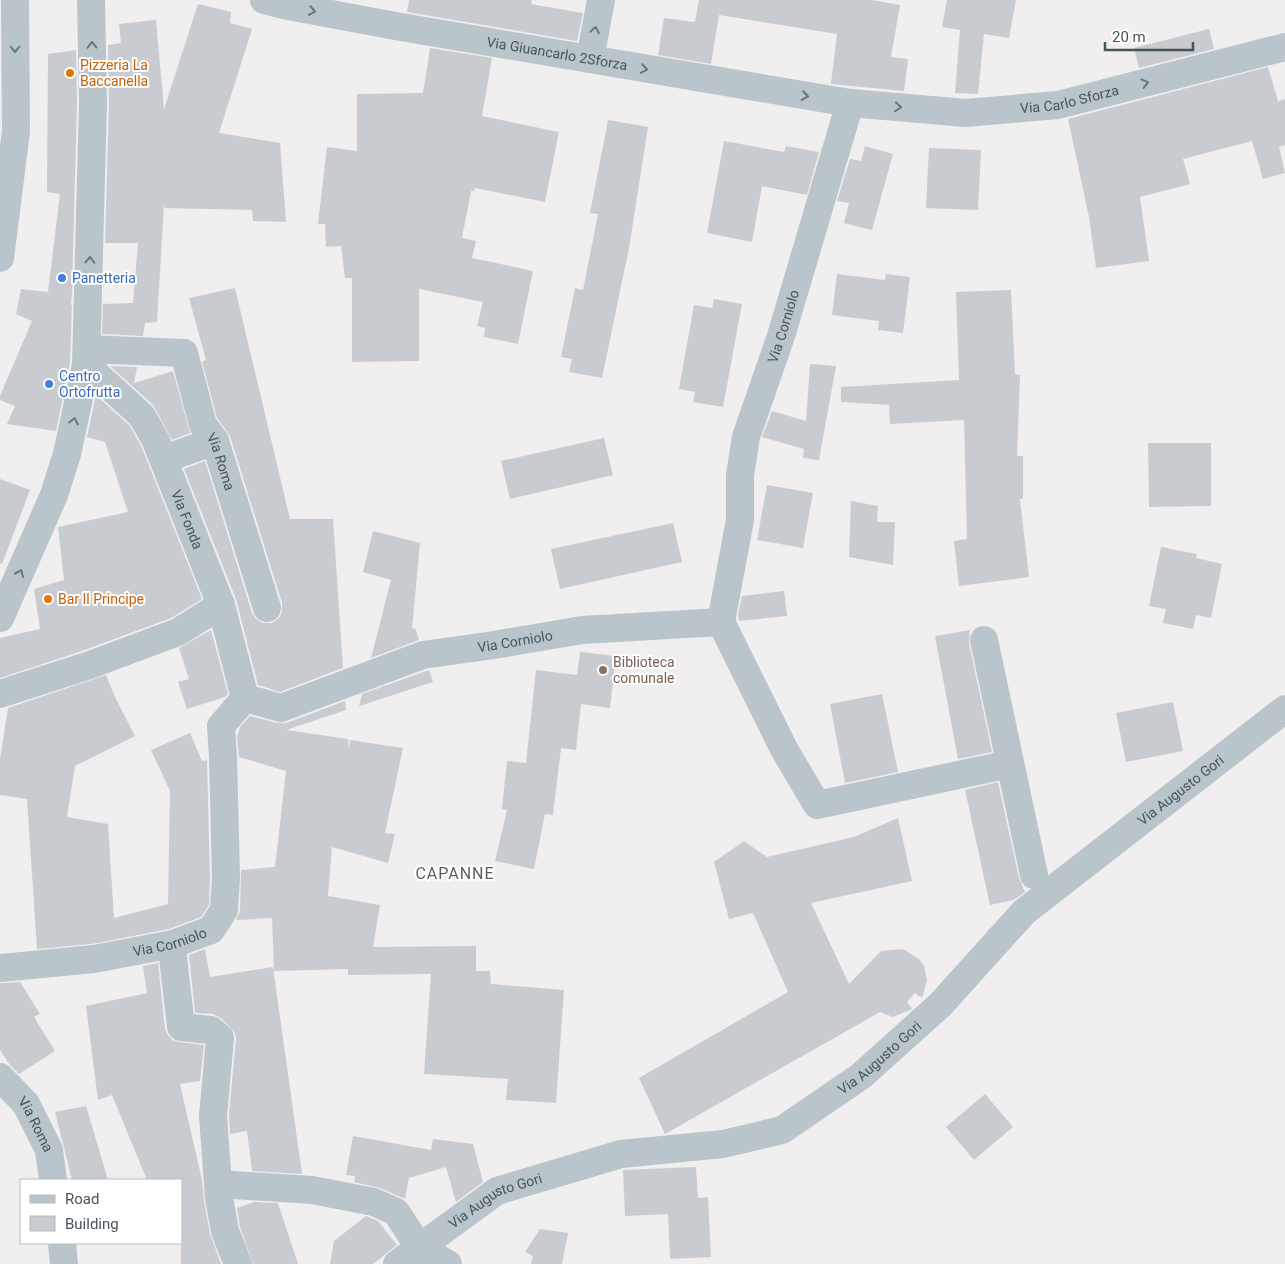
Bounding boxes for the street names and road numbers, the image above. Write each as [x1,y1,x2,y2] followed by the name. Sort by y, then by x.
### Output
[486,34,629,73] street label: Via Giuancarlo 2Sforza
[1019,82,1120,116] street label: Via Carlo Sforza
[764,288,802,365] street label: Via Corniolo
[203,429,238,492] street label: Via Roma
[168,488,206,552] street label: Via Fonda
[477,627,554,655] street label: Via Corniolo
[1134,752,1227,829] street label: Via Augusto Gori
[131,924,209,959] street label: Via Corniolo
[835,1018,925,1097] street label: Via Augusto Gori
[15,1093,57,1155] street label: Via Roma
[445,1170,544,1232] street label: Via Augusto Gori

